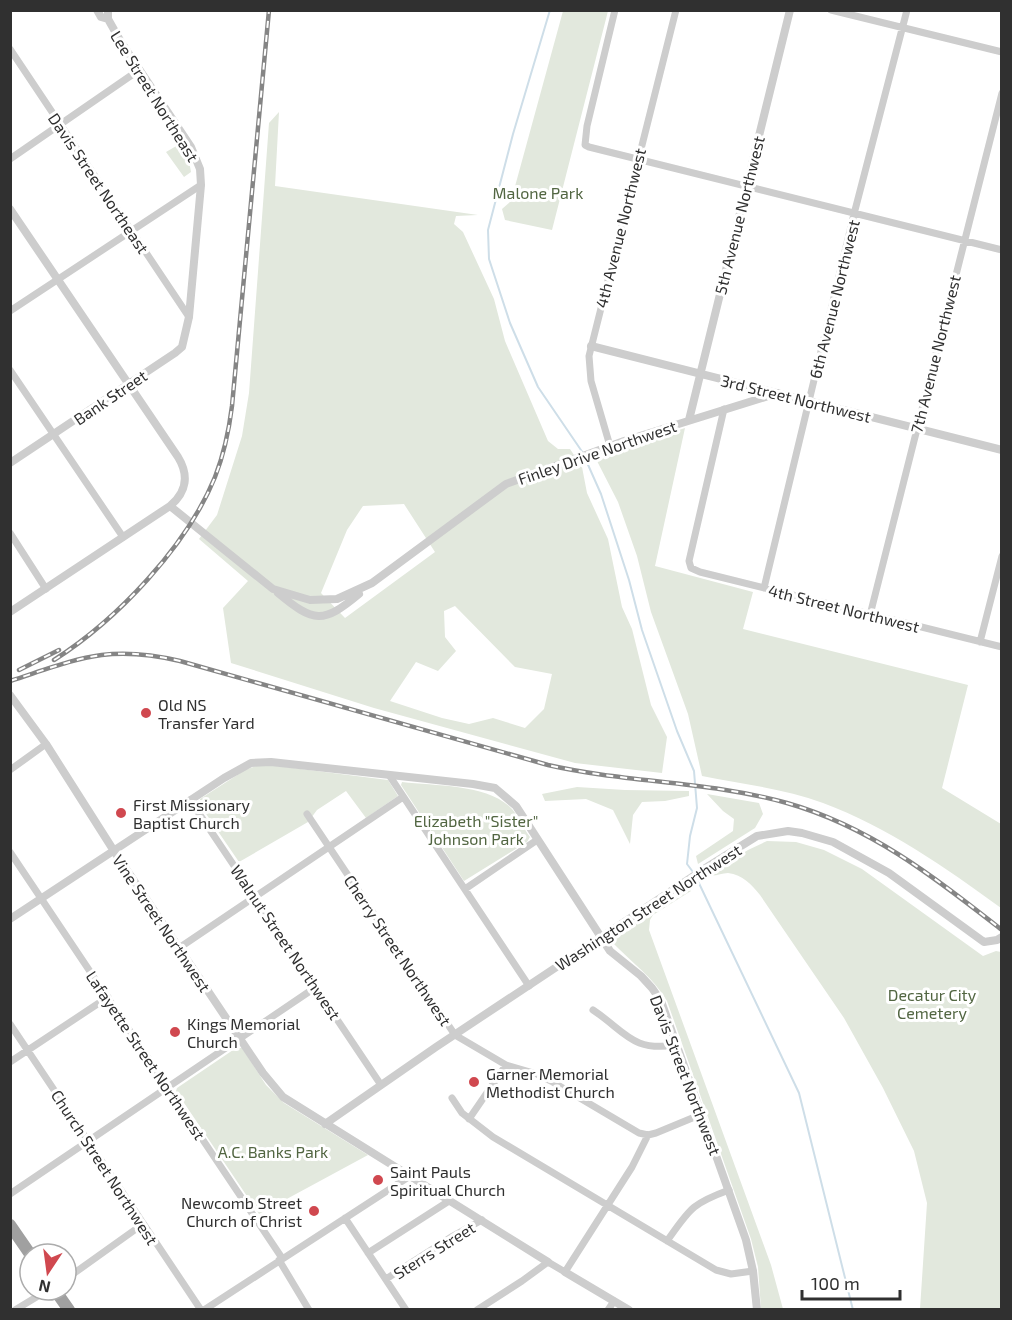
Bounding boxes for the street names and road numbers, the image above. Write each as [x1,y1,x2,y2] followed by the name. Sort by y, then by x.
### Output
[107,27,203,165] street label: Lee Street Northeast
[45,109,153,257] street label: Davis Street Northeast
[710,134,768,296] street label: 5th Avenue Northwest
[591,146,649,310] street label: 4th Avenue Northwest
[805,218,863,380] street label: 6th Avenue Northwest
[906,273,964,435] street label: 7th Avenue Northwest
[70,366,150,428] street label: Bank Street
[719,370,873,426] street label: 3rd Street Northwest
[515,416,679,488] street label: Finley Drive Northwest
[767,580,921,636] street label: 4th Street Northwest
[552,840,744,974] street label: Washington Street Northwest
[109,851,215,995] street label: Vine Street Northwest
[227,861,345,1023] street label: Walnut Street Northwest
[340,871,456,1029] street label: Cherry Street Northwest
[82,967,210,1143] street label: Lafayette Street Northwest
[647,992,725,1158] street label: Davis Street Northwest
[48,1086,162,1248] street label: Church Street Northwest
[390,1217,478,1283] street label: Sterrs Street

